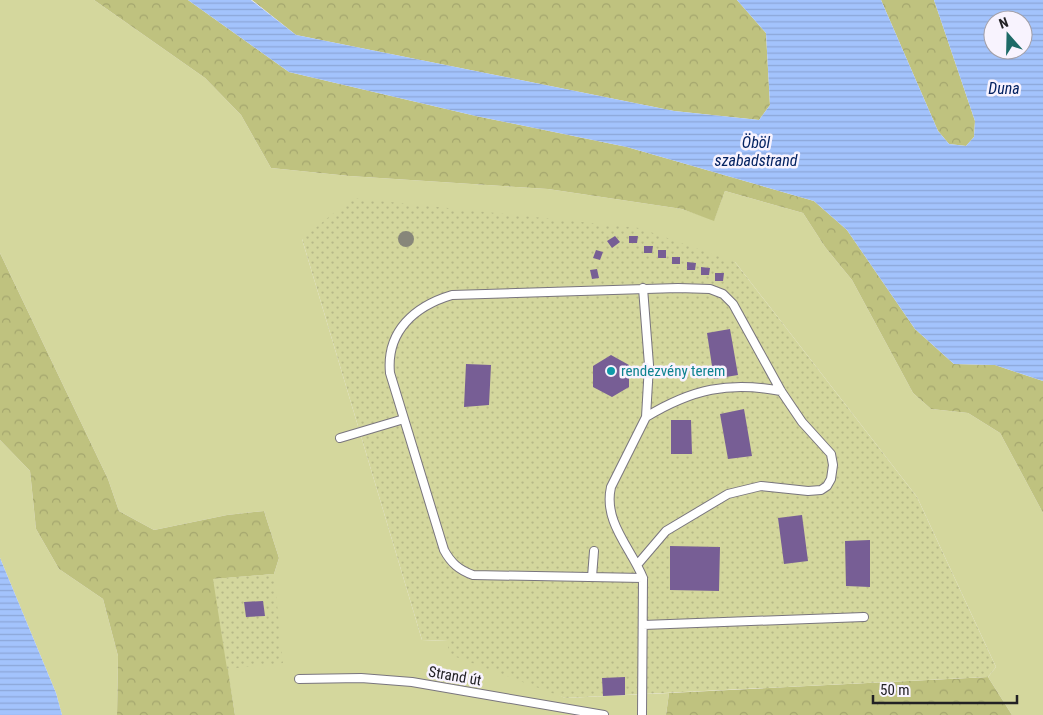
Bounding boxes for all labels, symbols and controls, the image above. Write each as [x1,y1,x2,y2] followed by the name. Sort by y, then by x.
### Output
[983,10,1033,60] north arrow
[997,14,1010,32] text: N
[988,79,1020,98] water label: Duna
[715,133,798,170] water label: Öböl szabadstrand
[621,362,725,380] place label: rendezvény terem
[605,365,617,377] marker: rendezvény terem
[427,662,483,690] street label: Strand út
[873,672,1017,704] scale bar
[880,681,910,699] text: 50 m

